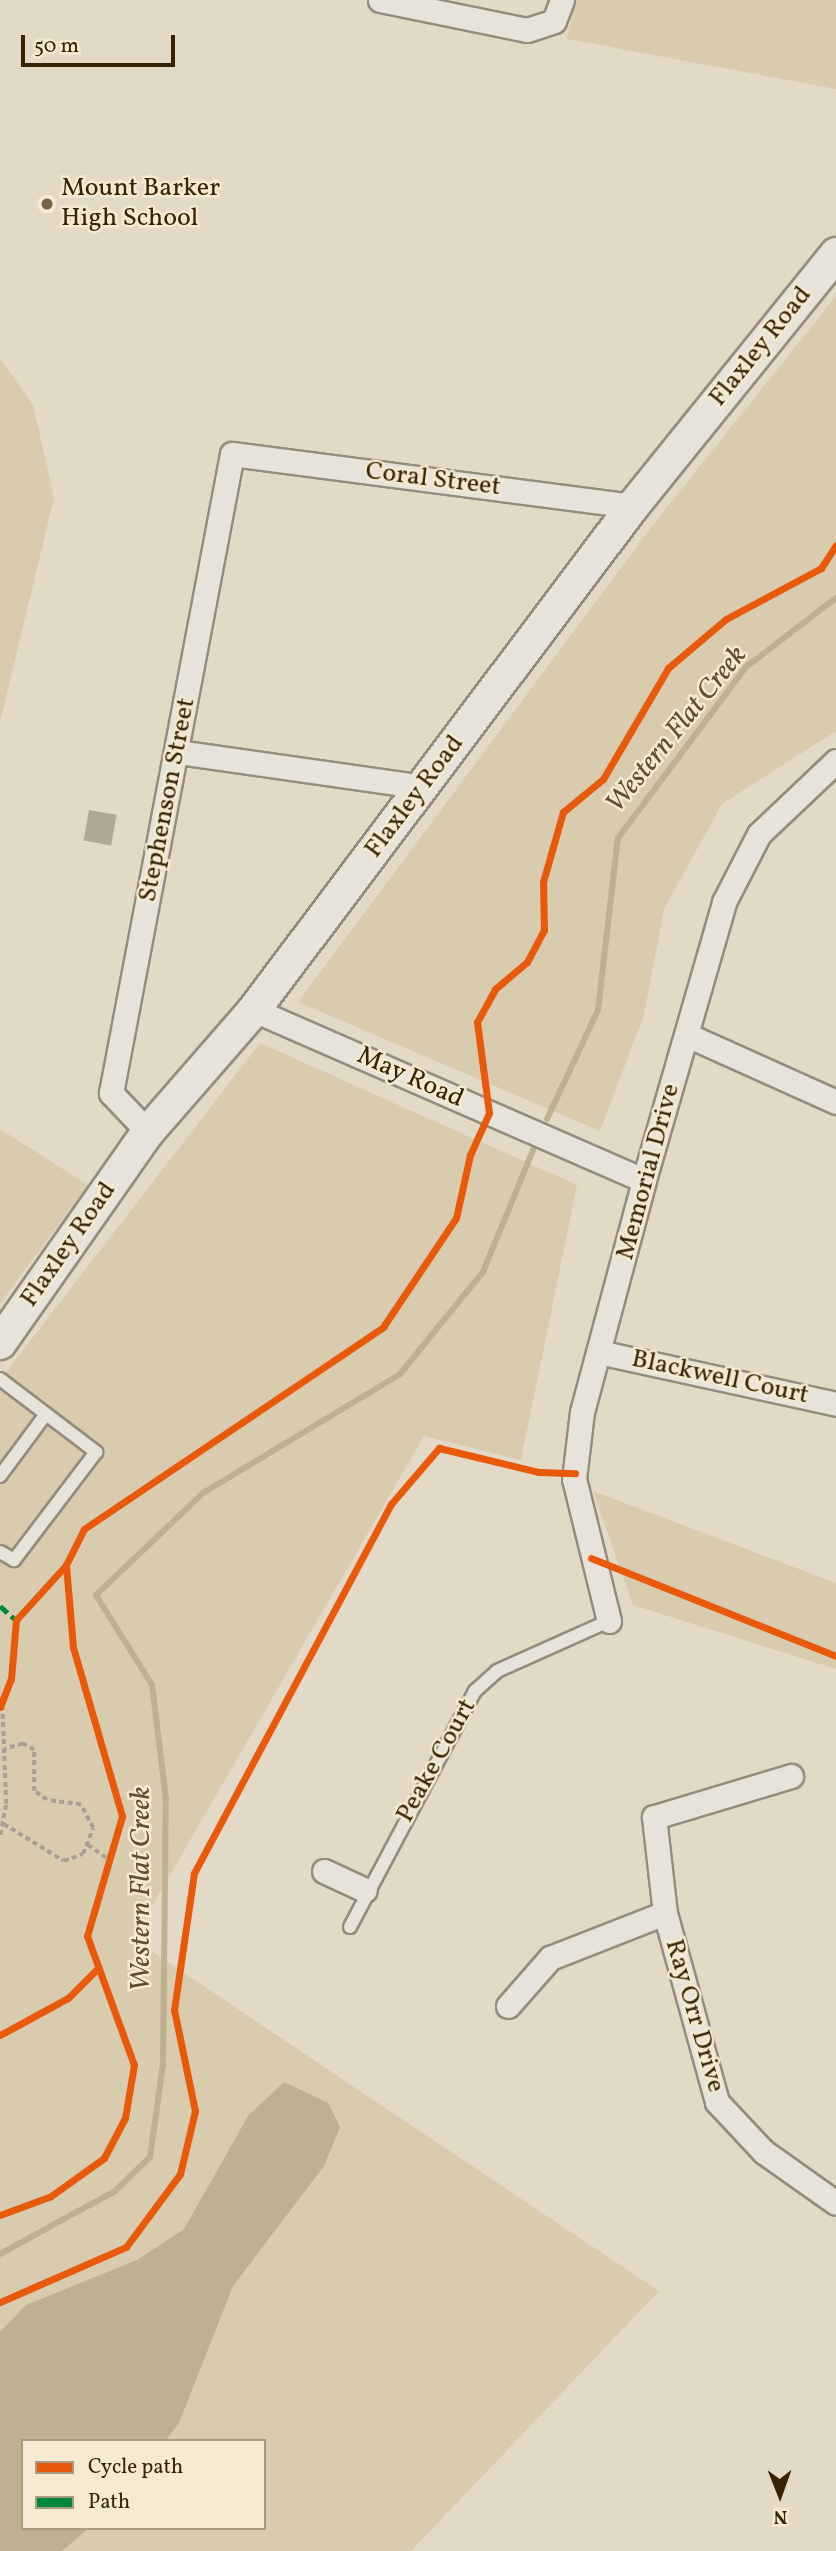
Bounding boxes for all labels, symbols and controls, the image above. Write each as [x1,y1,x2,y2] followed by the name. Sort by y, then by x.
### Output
[24,21,178,65] scale bar
[34,32,79,61] text: 50 m
[61,173,220,234] place label: Mount Barker High School
[39,196,55,212] marker: Mount Barker High School
[703,280,819,414] street label: Flaxley Road
[364,456,502,504] street label: Coral Street
[599,640,755,820] water label: Western Flat Creek
[133,695,203,905] street label: Stephenson Street
[358,729,472,865] street label: Flaxley Road
[351,1040,469,1116] street label: May Road
[611,1081,687,1263] street label: Memorial Drive
[14,1176,124,1314] street label: Flaxley Road
[628,1344,812,1412] street label: Blackwell Court
[390,1694,484,1828] street label: Peake Court
[125,1786,159,1992] water label: Western Flat Creek
[657,1935,731,2097] street label: Ray Orr Drive
[21,2439,266,2530] legend
[88,2453,183,2482] text: Cycle path
[745,2460,815,2530] north arrow
[88,2488,130,2517] text: Path
[773,2503,787,2529] text: N

